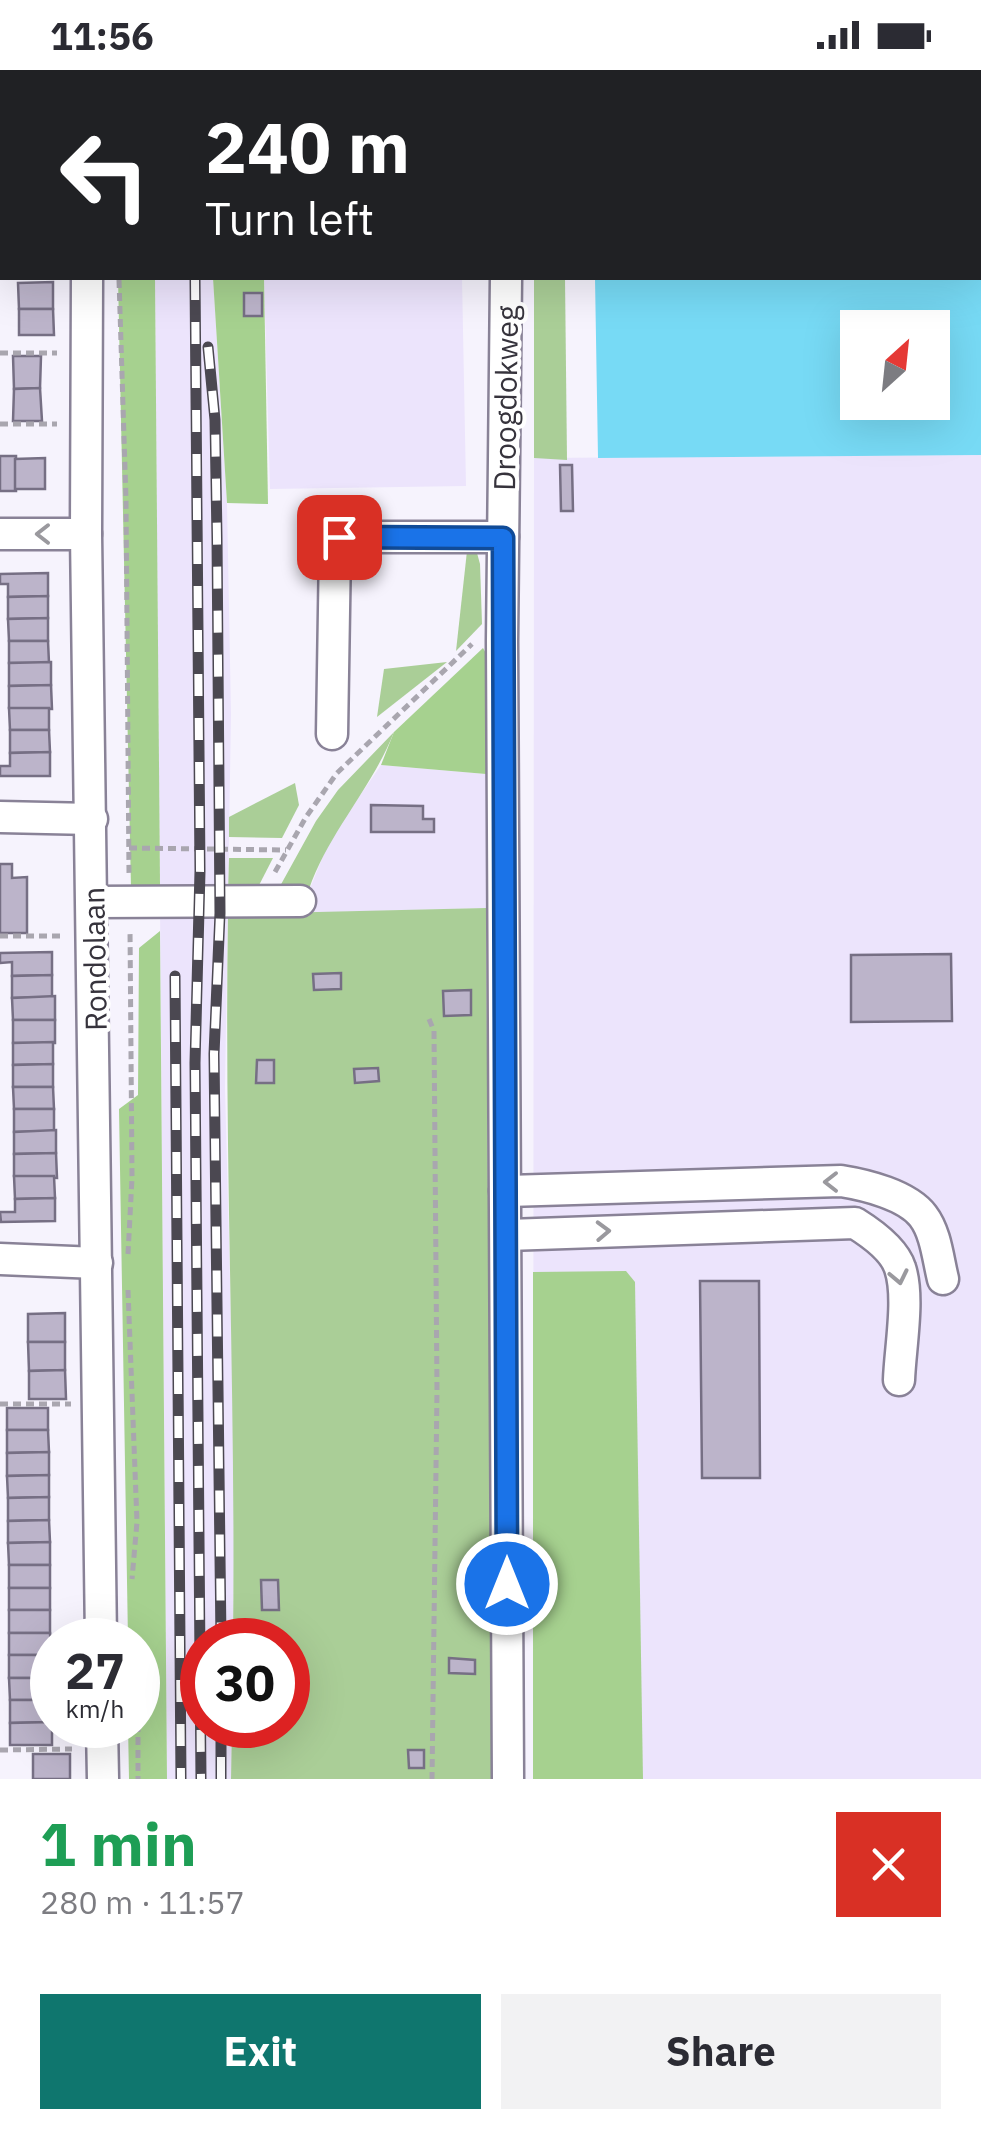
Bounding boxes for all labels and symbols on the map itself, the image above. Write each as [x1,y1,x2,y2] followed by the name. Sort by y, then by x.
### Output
[484,305,526,491] street label: Droogdokweg
[840,310,950,420] north arrow
[297,495,382,580] pin
[35,523,50,545] one-way arrow
[73,887,115,1031] street label: Rondolaan
[822,1171,838,1193] one-way arrow
[596,1220,612,1241] one-way arrow
[888,1268,909,1285] one-way arrow
[455,1532,559,1636] position arrow
[180,1618,310,1748] speed limit sign: 30

